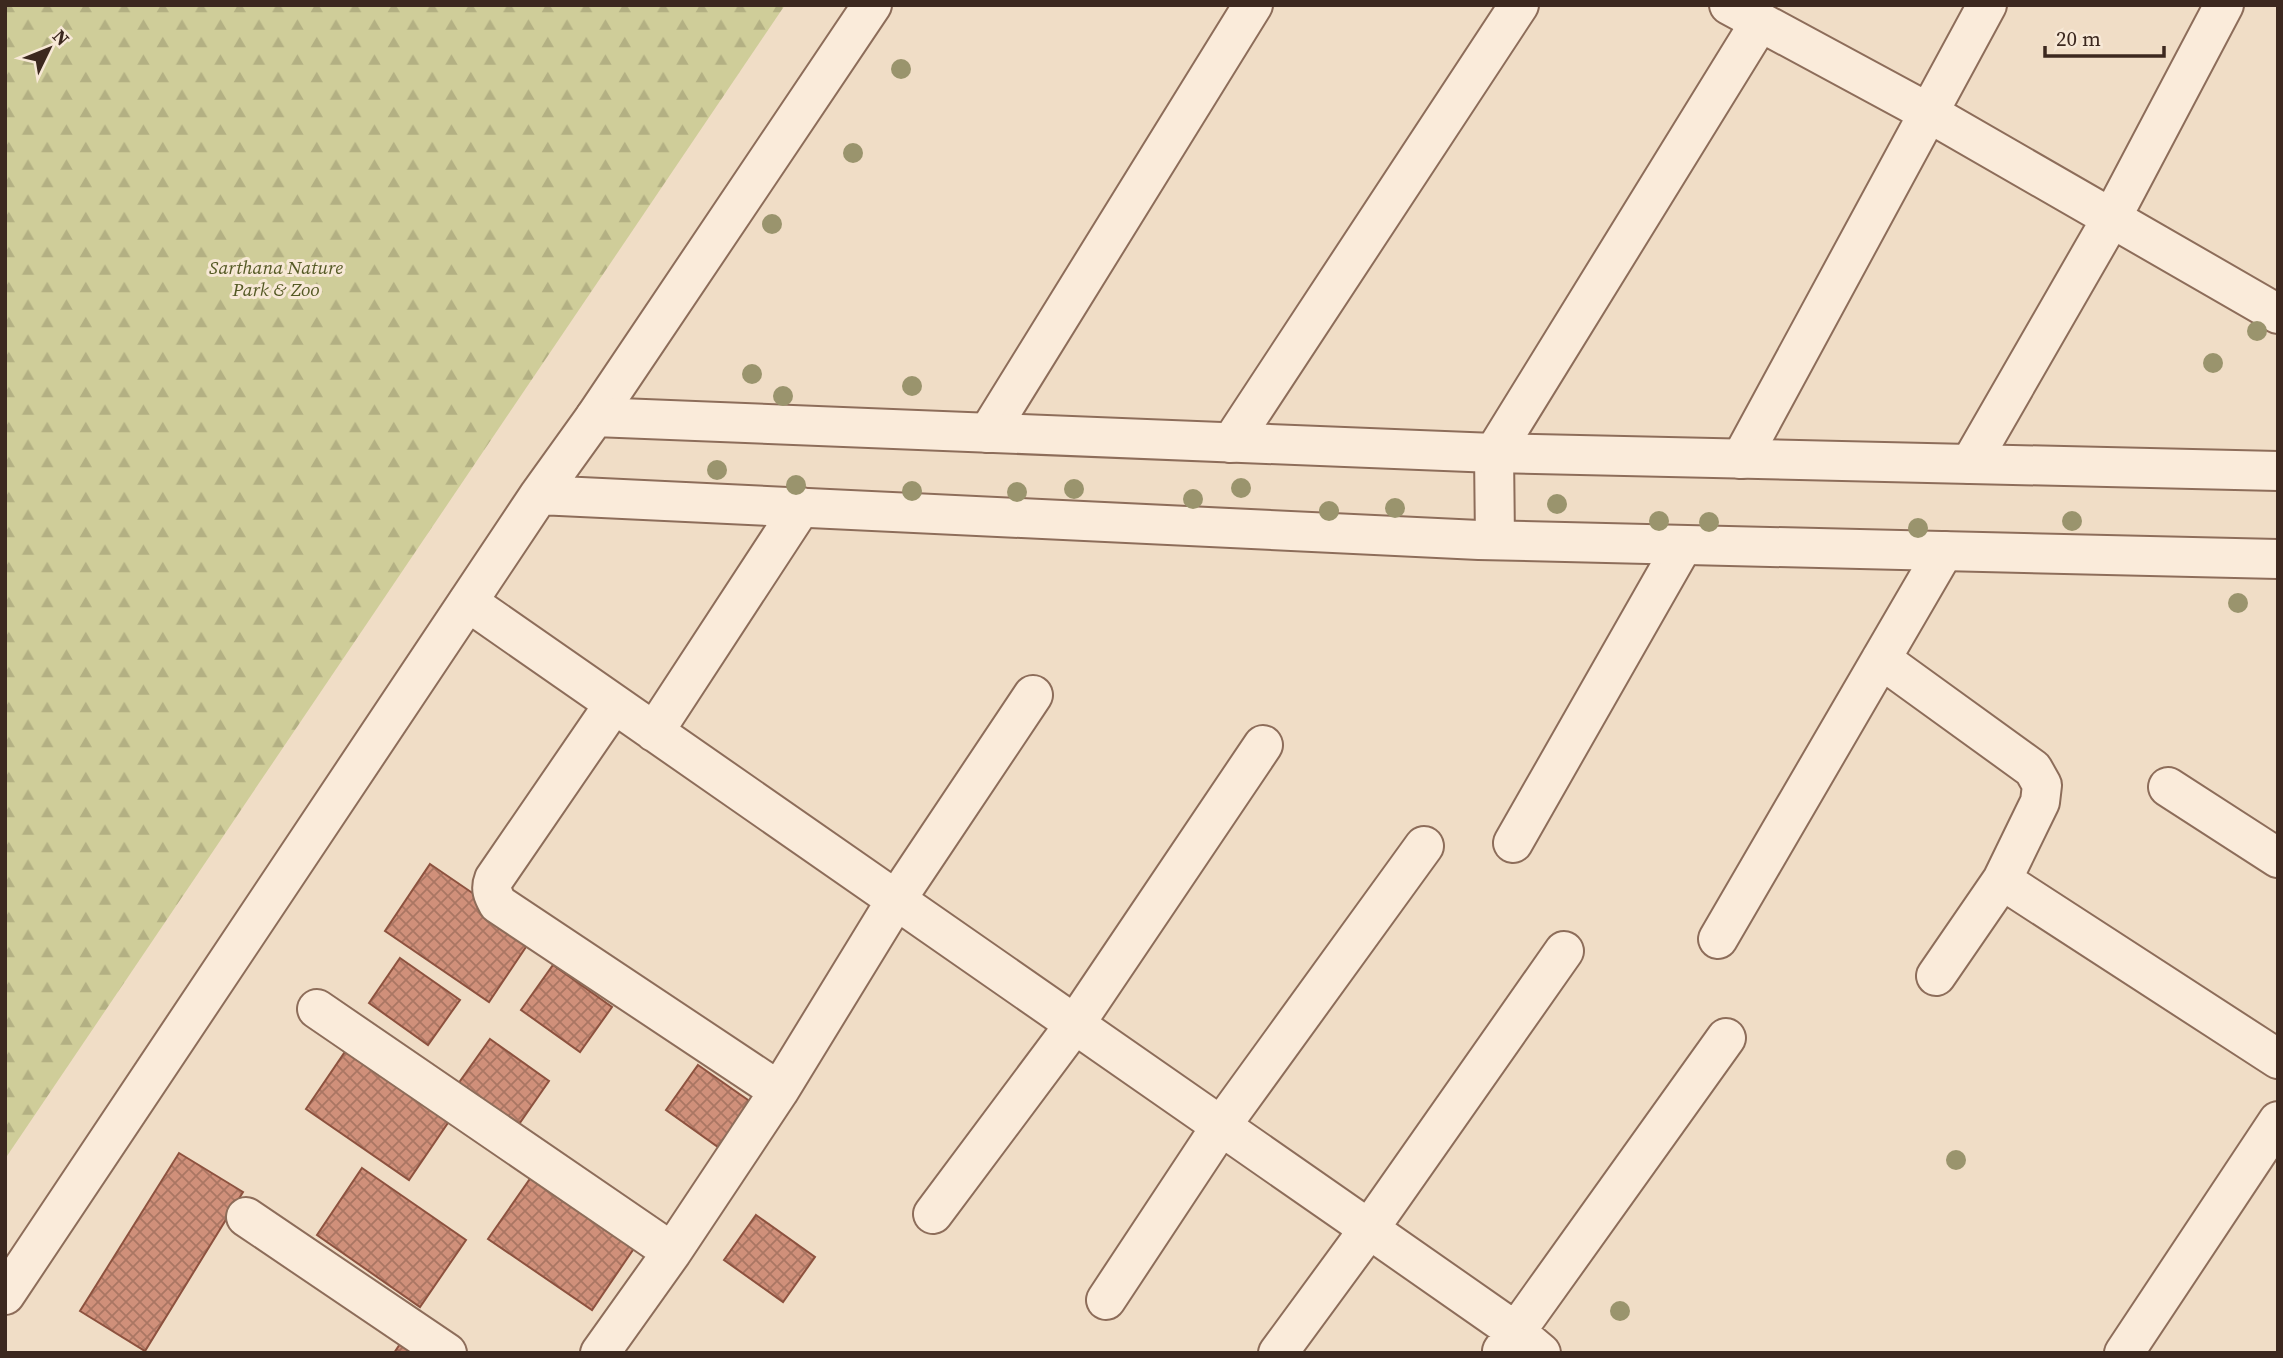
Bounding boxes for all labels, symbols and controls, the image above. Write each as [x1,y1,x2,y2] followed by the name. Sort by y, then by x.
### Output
[14,14,84,84] north arrow
[2045,14,2164,58] scale bar
[47,23,76,51] text: N
[2056,24,2101,53] text: 20 m
[209,254,343,302] park label: Sarthana Nature Park & Zoo

